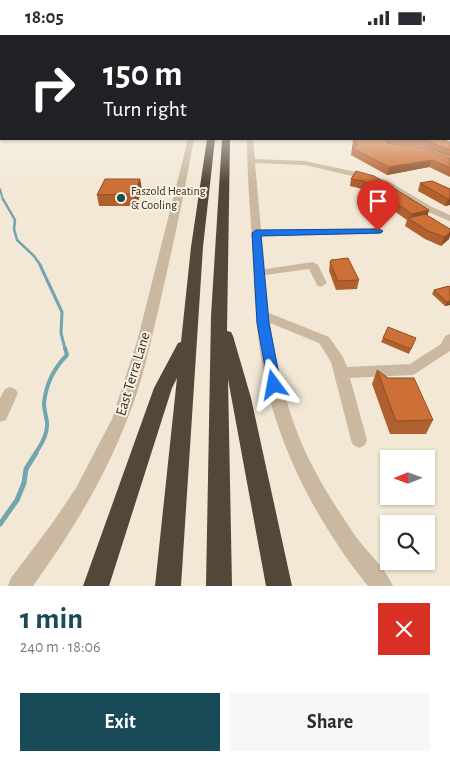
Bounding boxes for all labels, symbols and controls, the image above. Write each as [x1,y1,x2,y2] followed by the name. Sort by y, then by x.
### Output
[25,8,64,27] text: 18:05
[20,55,85,120] icon: right
[103,57,183,92] text: 150 m
[103,98,187,120] text: Turn right
[357,180,399,231] pin
[131,185,206,211] place label: Faszold Heating & Cooling
[364,187,392,215] icon: arrive
[115,192,127,204] marker: Faszold Heating & Cooling
[113,330,153,418] street label: East Terra Lane
[247,358,299,410] position arrow
[380,450,435,505] north arrow
[380,450,435,570] map controls
[380,515,435,570] button: search
[378,603,430,655] button: close
[20,604,83,634] text: 1 min
[20,639,101,655] text: 240 m · 18:06
[20,693,220,751] button: Exit
[230,693,430,751] button: Share

